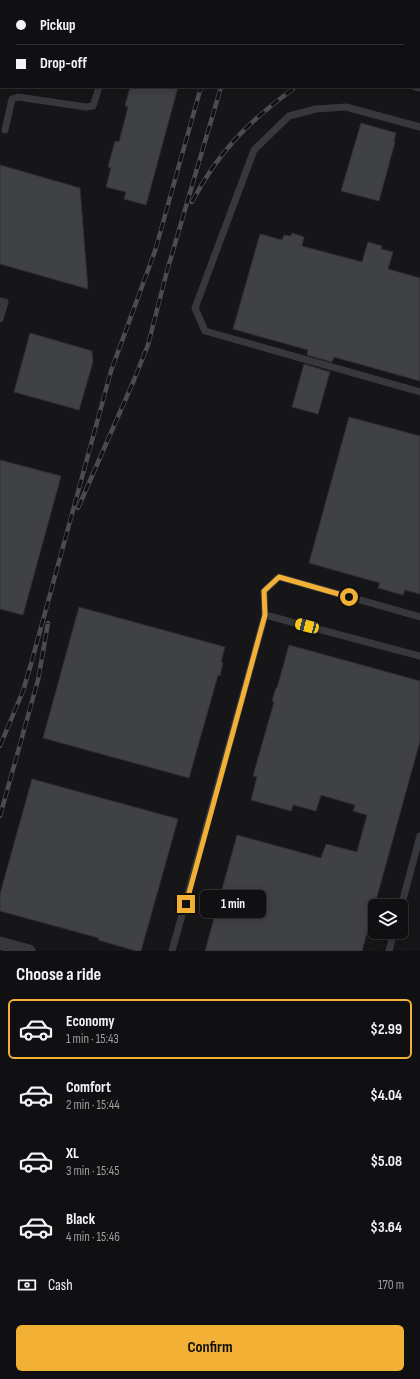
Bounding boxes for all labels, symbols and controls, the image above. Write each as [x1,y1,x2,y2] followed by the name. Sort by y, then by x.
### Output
[40,16,76,35] text: Pickup
[40,54,87,73] text: Drop-off
[340,588,358,606] route start
[294,617,320,635] car
[200,890,266,918] callout: 1 min
[177,895,195,913] route end
[221,896,245,912] text: 1 min
[368,899,408,939] map controls
[368,899,408,939] button: layers
[16,964,101,985] text: Choose a ride
[18,1011,54,1047] icon: car
[66,1012,115,1031] text: Economy
[370,1020,402,1039] text: $2.99
[66,1031,119,1047] text: 1 min · 15:43
[18,1077,54,1113] icon: car
[66,1078,111,1097] text: Comfort
[370,1086,402,1105] text: $4.04
[66,1097,120,1113] text: 2 min · 15:44
[18,1143,54,1179] icon: car
[66,1144,79,1163] text: XL
[370,1152,402,1171] text: $5.08
[66,1163,119,1179] text: 3 min · 15:45
[18,1209,54,1245] icon: car
[66,1210,95,1229] text: Black
[370,1218,402,1237] text: $3.64
[66,1229,120,1245] text: 4 min · 15:46
[16,1274,38,1296] icon: cash
[48,1276,73,1295] text: Cash
[378,1277,404,1293] text: 170 m
[16,1325,404,1371] button: Confirm

